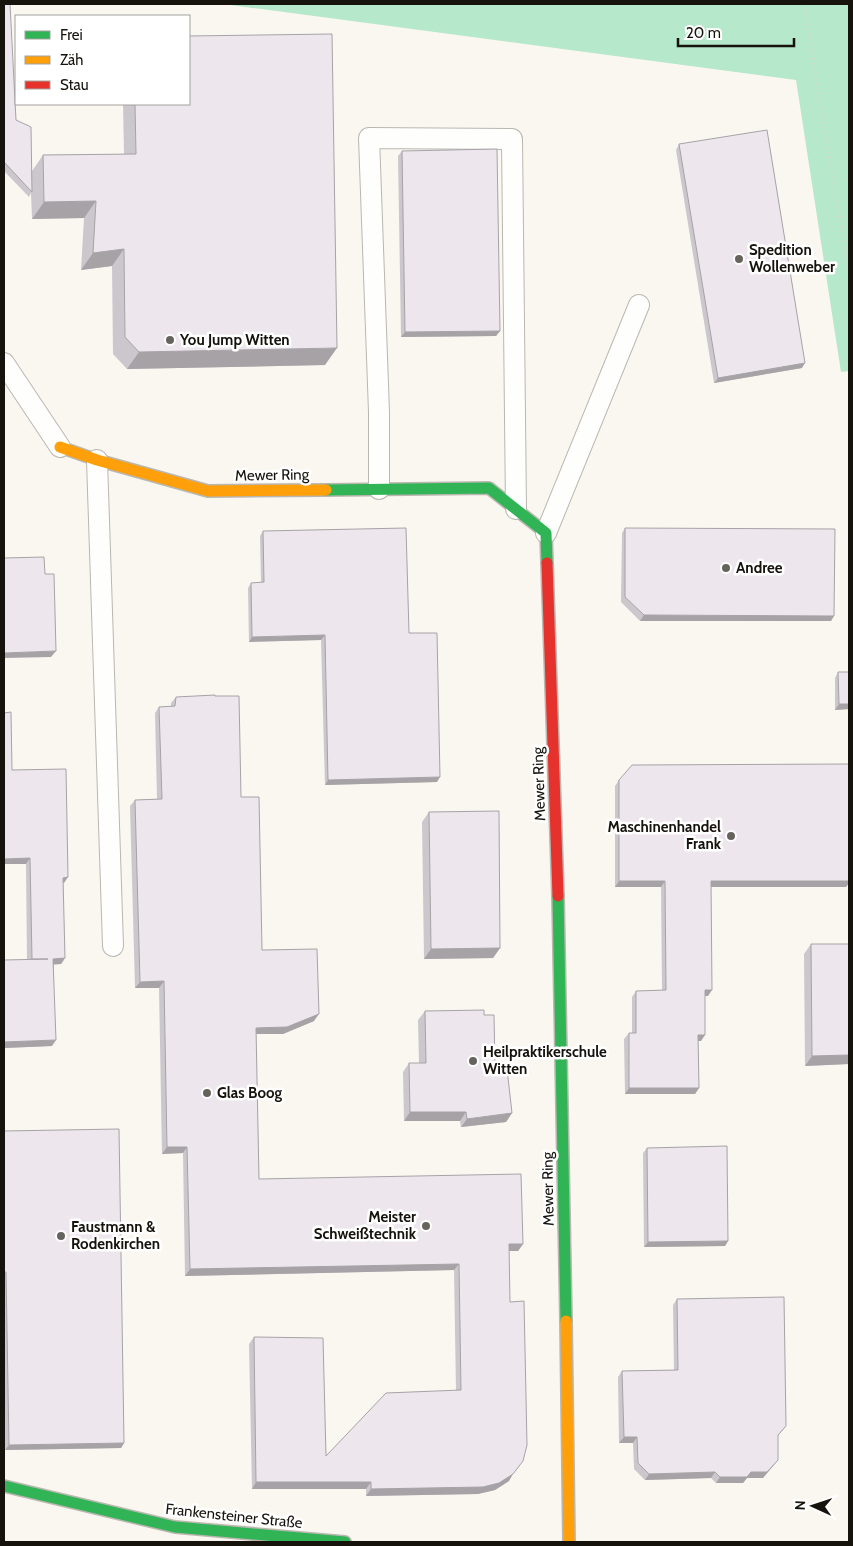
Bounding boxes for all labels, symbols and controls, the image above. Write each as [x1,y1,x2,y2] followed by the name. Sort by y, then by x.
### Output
[15,15,190,105] legend
[678,15,794,47] scale bar
[686,24,721,42] text: 20 m
[60,26,83,44] text: Frei
[60,51,83,69] text: Zäh
[60,76,89,94] text: Stau
[749,241,835,276] place label: Spedition Wollenweber
[733,253,745,265] marker: Spedition Wollenweber
[179,331,290,349] place label: You Jump Witten
[164,334,176,346] marker: You Jump Witten
[235,465,310,485] street label: Mewer Ring
[736,559,783,577] place label: Andree
[720,562,732,574] marker: Andree
[529,746,549,821] street label: Mewer Ring
[608,818,722,853] place label: Maschinenhandel Frank
[725,830,737,842] marker: Maschinenhandel Frank
[483,1043,607,1078] place label: Heilpraktikerschule Witten
[467,1055,479,1067] marker: Heilpraktikerschule Witten
[217,1084,282,1102] place label: Glas Boog
[201,1087,213,1099] marker: Glas Boog
[538,1151,558,1226] street label: Mewer Ring
[314,1208,417,1243] place label: Meister Schweißtechnik
[71,1218,160,1253] place label: Faustmann & Rodenkirchen
[420,1220,432,1232] marker: Meister Schweißtechnik
[55,1230,67,1242] marker: Faustmann & Rodenkirchen
[788,1481,838,1531] north arrow
[165,1500,304,1532] street label: Frankensteiner Straße
[791,1500,809,1511] text: N

